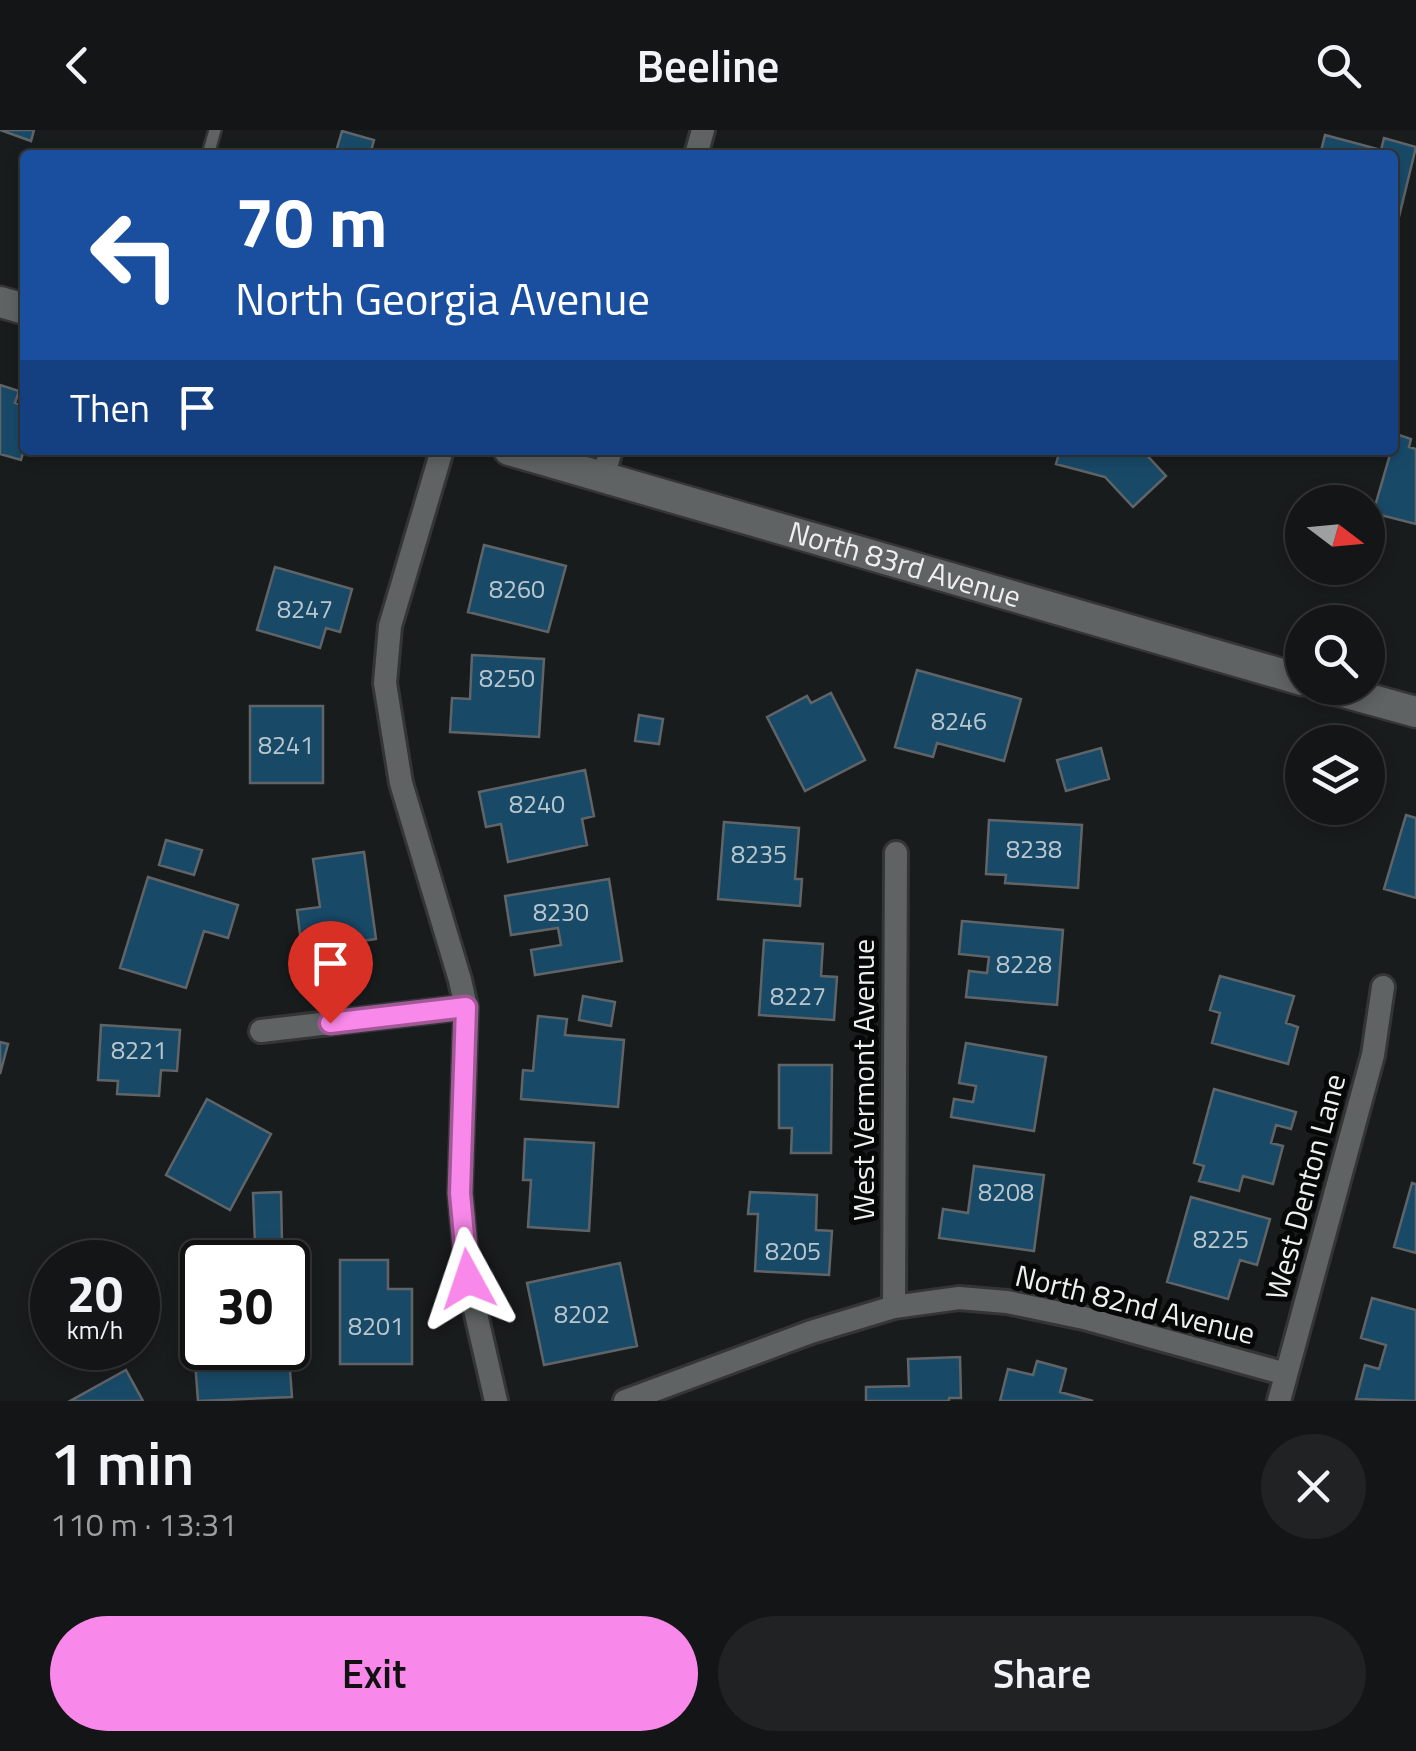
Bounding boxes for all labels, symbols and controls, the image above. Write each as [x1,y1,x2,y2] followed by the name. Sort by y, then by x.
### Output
[637,31,779,99] text: Beeline
[50,38,105,93] icon: back
[1311,38,1366,93] icon: search
[235,168,388,274] text: 70 m
[70,190,200,320] icon: left
[235,264,650,332] text: North Georgia Avenue
[70,379,150,437] text: Then
[170,380,225,435] icon: arrive
[1285,485,1385,585] north arrow
[1285,485,1385,825] map controls
[783,508,1026,619] street label: North 83rd Avenue
[489,570,545,608] house number: 8260
[277,590,333,628] house number: 8247
[1285,605,1385,705] button: search
[479,659,535,697] house number: 8250
[931,702,987,740] house number: 8246
[1285,725,1385,825] button: layers
[258,726,314,764] house number: 8241
[509,785,565,823] house number: 8240
[1006,830,1062,868] house number: 8238
[731,835,787,873] house number: 8235
[533,893,589,931] house number: 8230
[288,921,373,1024] pin
[303,936,358,991] icon: arrive
[840,939,886,1221] street label: West Vermont Avenue
[996,945,1052,983] house number: 8228
[770,977,826,1015] house number: 8227
[111,1031,167,1069] house number: 8221
[1253,1069,1357,1305] street label: West Denton Lane
[978,1173,1034,1211] house number: 8208
[1193,1220,1249,1258] house number: 8225
[416,1227,520,1331] position arrow
[765,1232,821,1270] house number: 8205
[180,1240,310,1370] speed limit sign: 30
[1011,1252,1260,1356] street label: North 82nd Avenue
[67,1255,123,1331] text: 20
[554,1295,610,1333] house number: 8202
[348,1307,404,1345] house number: 8201
[67,1311,123,1349] text: km/h
[50,1417,194,1508] text: 1 min
[1261,1434,1366,1539] button: close
[50,1500,237,1548] text: 110 m · 13:31
[50,1616,698,1731] button: Exit
[718,1616,1366,1731] button: Share

